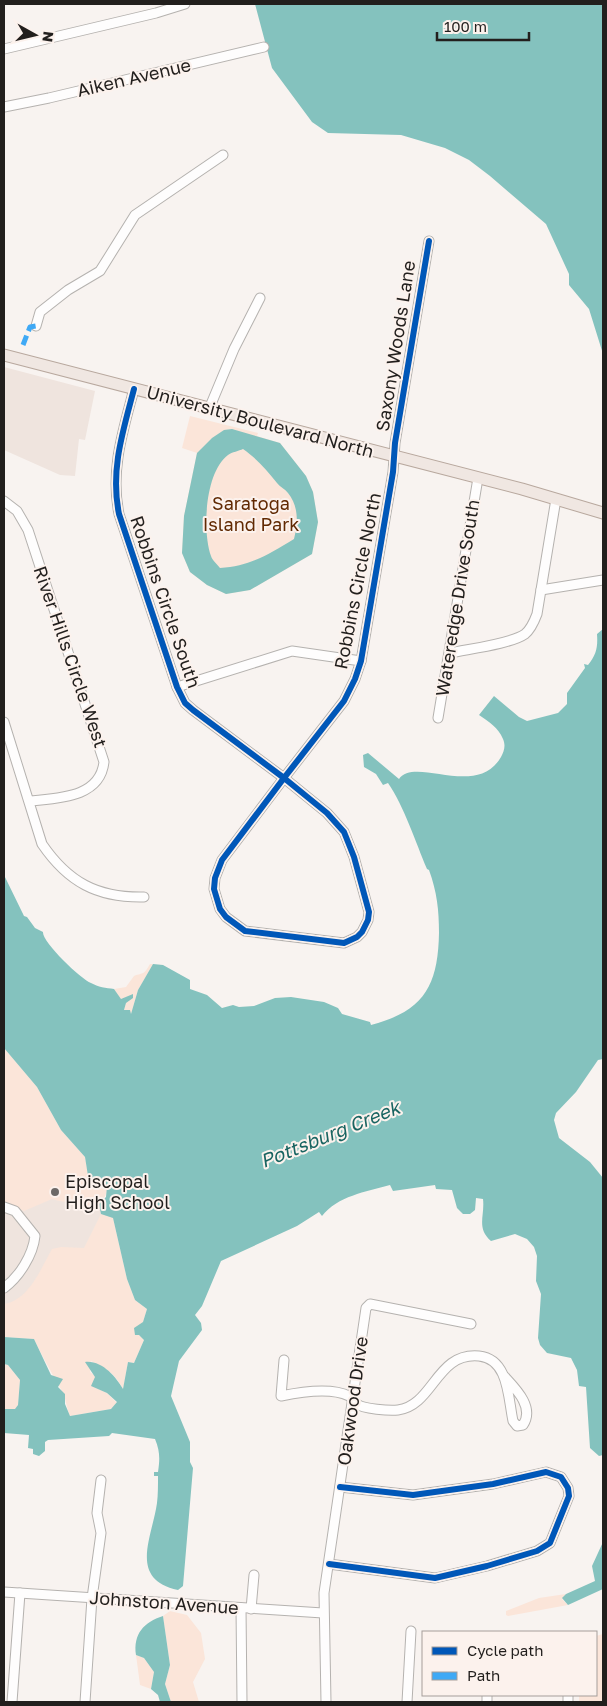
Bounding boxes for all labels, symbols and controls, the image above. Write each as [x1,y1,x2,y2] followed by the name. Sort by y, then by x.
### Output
[10,10,60,60] north arrow
[437,10,530,42] scale bar
[444,17,487,35] text: 100 m
[39,30,58,43] text: N
[75,53,193,101] street label: Aiken Avenue
[371,259,419,433] street label: Saxony Woods Lane
[144,380,376,462] street label: University Boulevard North
[329,491,385,671] street label: Robbins Circle North
[203,492,299,535] park label: Saratoga Island Park
[431,498,483,698] street label: Wateredge Drive South
[126,513,206,691] street label: Robbins Circle South
[29,563,112,750] street label: River Hills Circle West
[257,1094,405,1172] water label: Pottsburg Creek
[65,1170,170,1213] place label: Episcopal High School
[49,1186,61,1198] marker: Episcopal High School
[332,1335,372,1467] street label: Oakwood Drive
[89,1586,239,1618] street label: Johnston Avenue
[422,1631,597,1696] legend
[467,1641,543,1659] text: Cycle path
[467,1666,500,1684] text: Path

